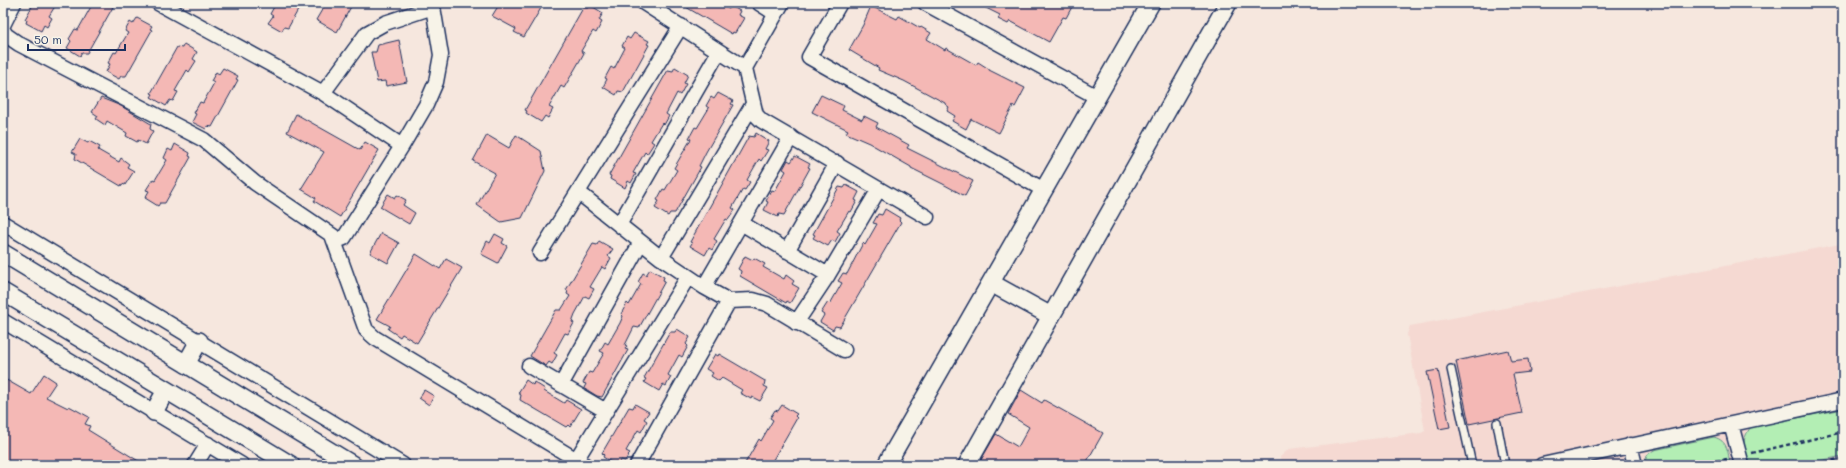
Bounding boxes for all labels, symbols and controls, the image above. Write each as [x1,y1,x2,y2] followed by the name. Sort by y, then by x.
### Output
[28,26,125,52] scale bar
[34,31,62,47] text: 50 m

